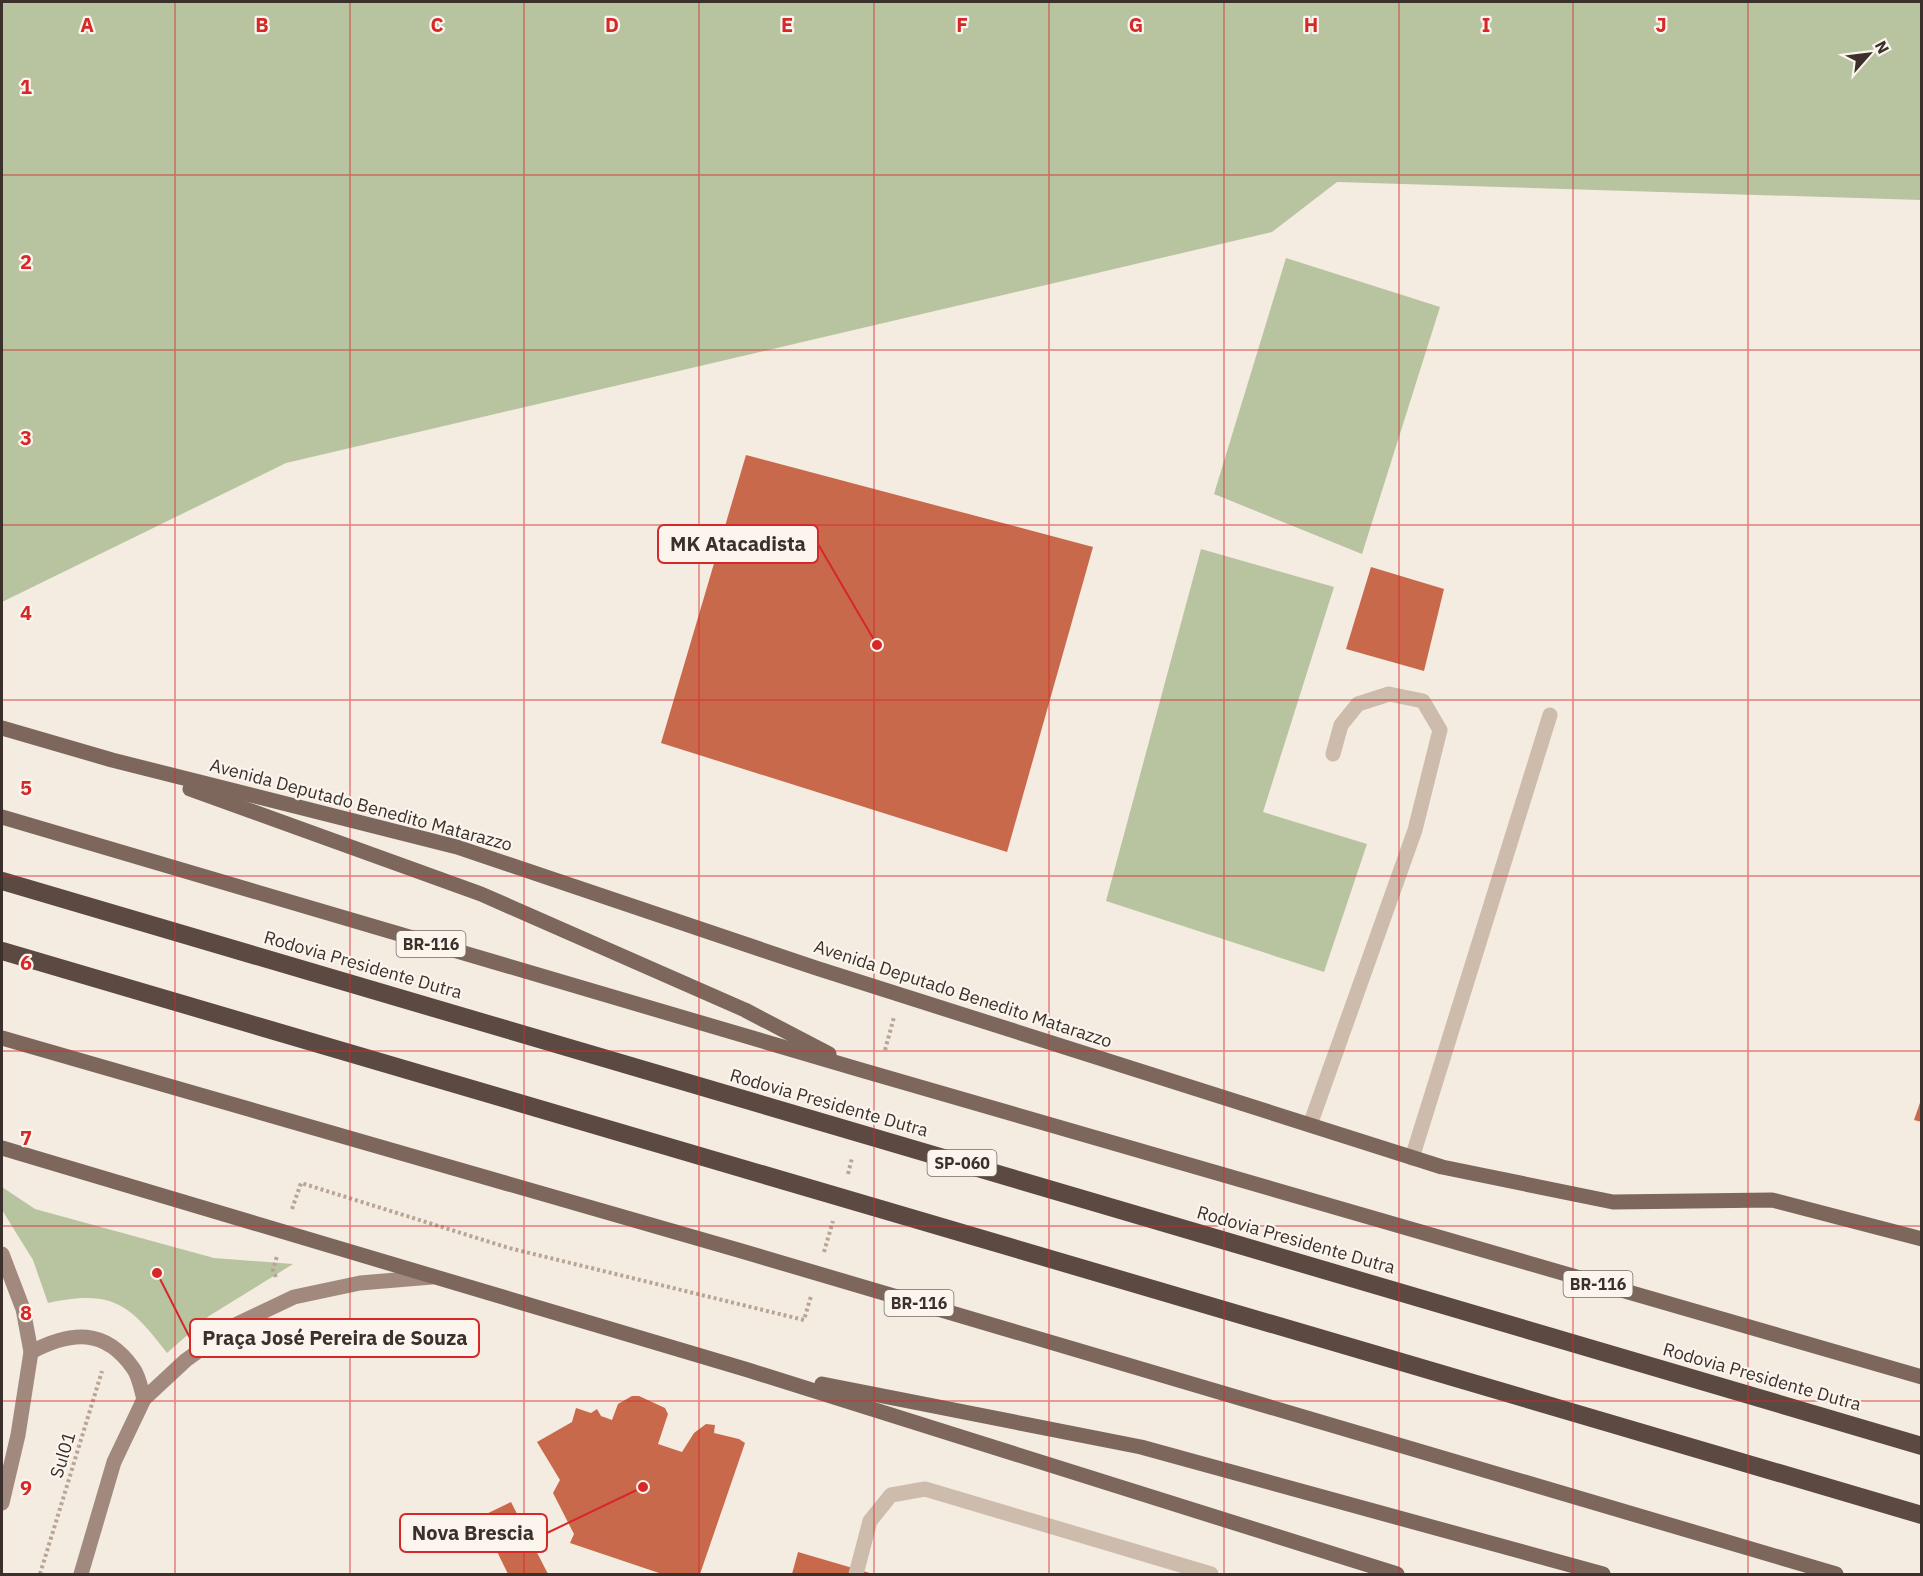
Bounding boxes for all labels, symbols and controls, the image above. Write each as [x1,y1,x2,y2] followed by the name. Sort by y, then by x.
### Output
[80,11,94,38] text: A
[255,11,269,38] text: B
[430,11,444,38] text: C
[605,11,619,38] text: D
[781,11,793,38] text: E
[956,11,968,38] text: F
[1129,11,1143,38] text: G
[1304,11,1318,38] text: H
[1482,11,1490,38] text: I
[1655,11,1667,38] text: J
[1839,24,1899,84] north arrow
[1871,37,1894,57] text: N
[20,73,32,100] text: 1
[20,248,32,275] text: 2
[20,424,32,451] text: 3
[658,525,818,563] callout: MK Atacadista
[670,530,806,557] text: MK Atacadista
[20,599,32,626] text: 4
[207,753,515,856] street label: Avenida Deputado Benedito Matarazzo
[20,774,32,801] text: 5
[261,925,465,1004] street label: Rodovia Presidente Dutra
[396,931,466,957] road number: BR-116
[811,934,1115,1053] street label: Avenida Deputado Benedito Matarazzo
[20,949,32,976] text: 6
[727,1063,931,1142] street label: Rodovia Presidente Dutra
[20,1124,32,1151] text: 7
[928,1150,996,1176] road number: SP-060
[1194,1200,1398,1279] street label: Rodovia Presidente Dutra
[1564,1271,1632,1297] road number: BR-116
[884,1290,954,1316] road number: BR-116
[20,1299,32,1326] text: 8
[190,1319,479,1357] callout: Praça José Pereira de Souza
[202,1324,468,1351] text: Praça José Pereira de Souza
[1660,1337,1864,1416] street label: Rodovia Presidente Dutra
[45,1429,80,1481] street label: Sul01
[20,1474,32,1501] text: 9
[400,1514,547,1552] callout: Nova Brescia
[412,1519,534,1546] text: Nova Brescia

